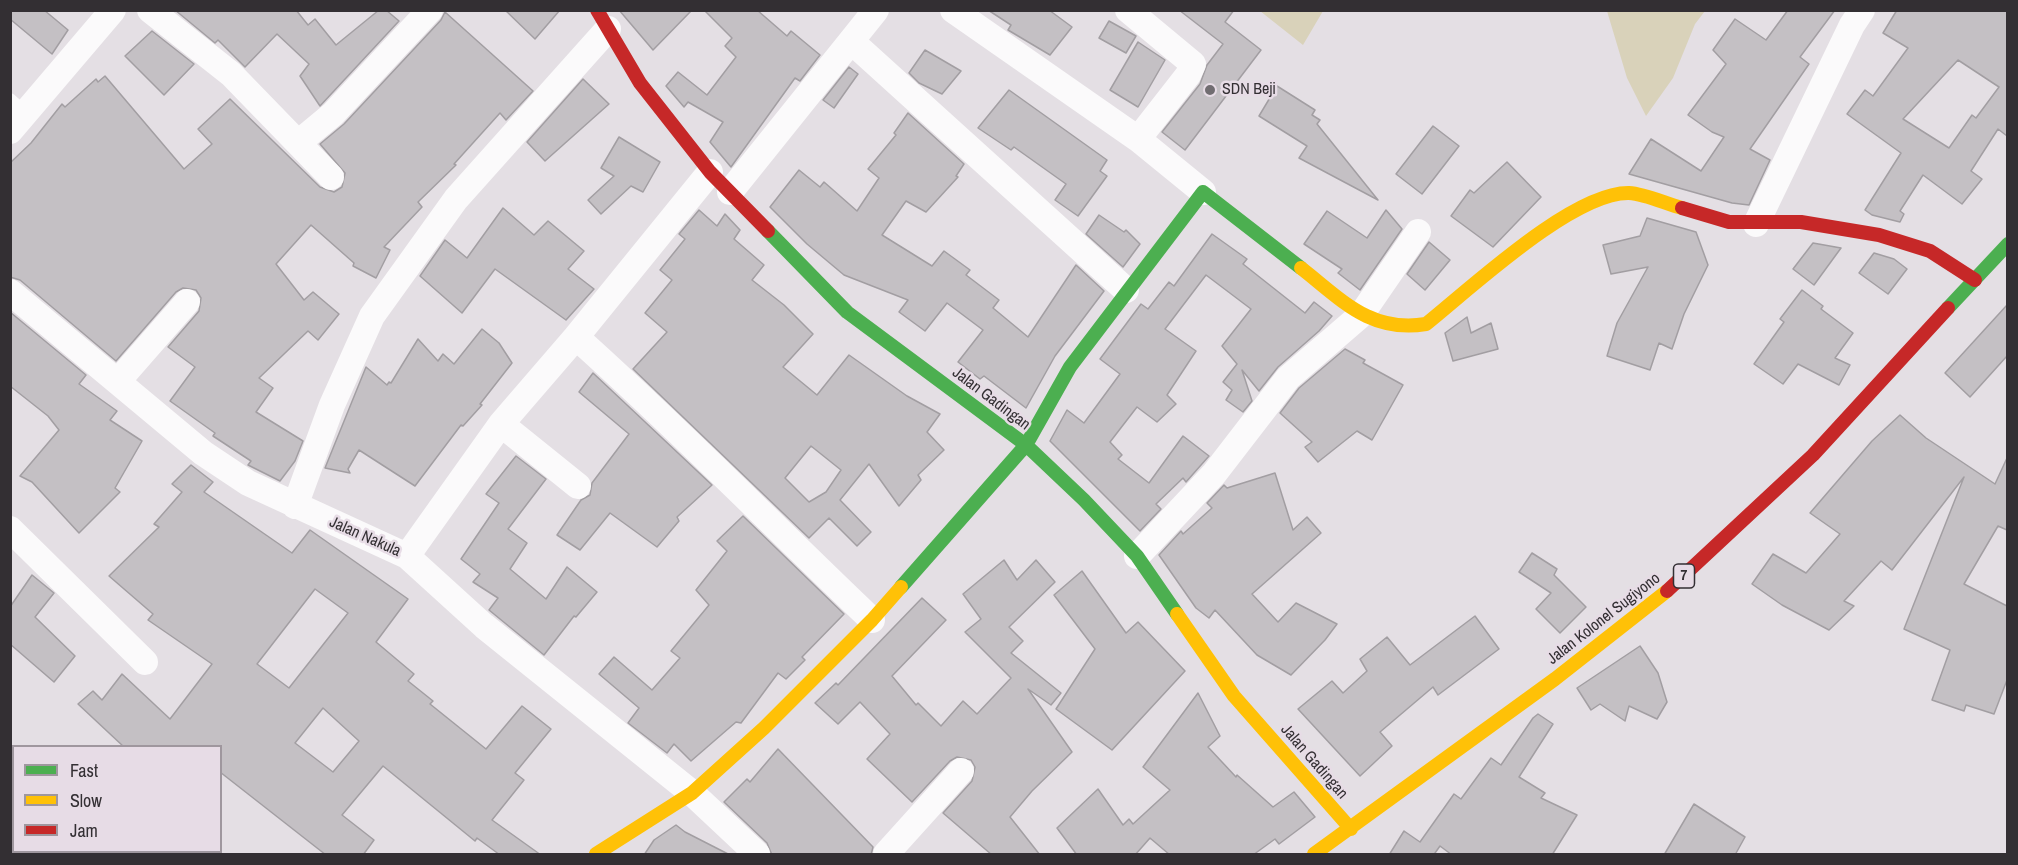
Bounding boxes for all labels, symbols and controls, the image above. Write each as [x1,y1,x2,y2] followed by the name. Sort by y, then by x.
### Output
[1222,80,1276,100] place label: SDN Beji
[1203,83,1217,97] marker: SDN Beji
[948,363,1034,435] street label: Jalan Gadingan
[326,513,404,561] street label: Jalan Nakula
[1674,564,1694,588] road number: 7
[1544,569,1664,669] street label: Jalan Kolonel Sugiyono
[1276,721,1352,803] street label: Jalan Gadingan
[12,745,222,853] legend
[70,758,98,783] text: Fast
[70,788,102,813] text: Slow
[70,818,98,843] text: Jam

